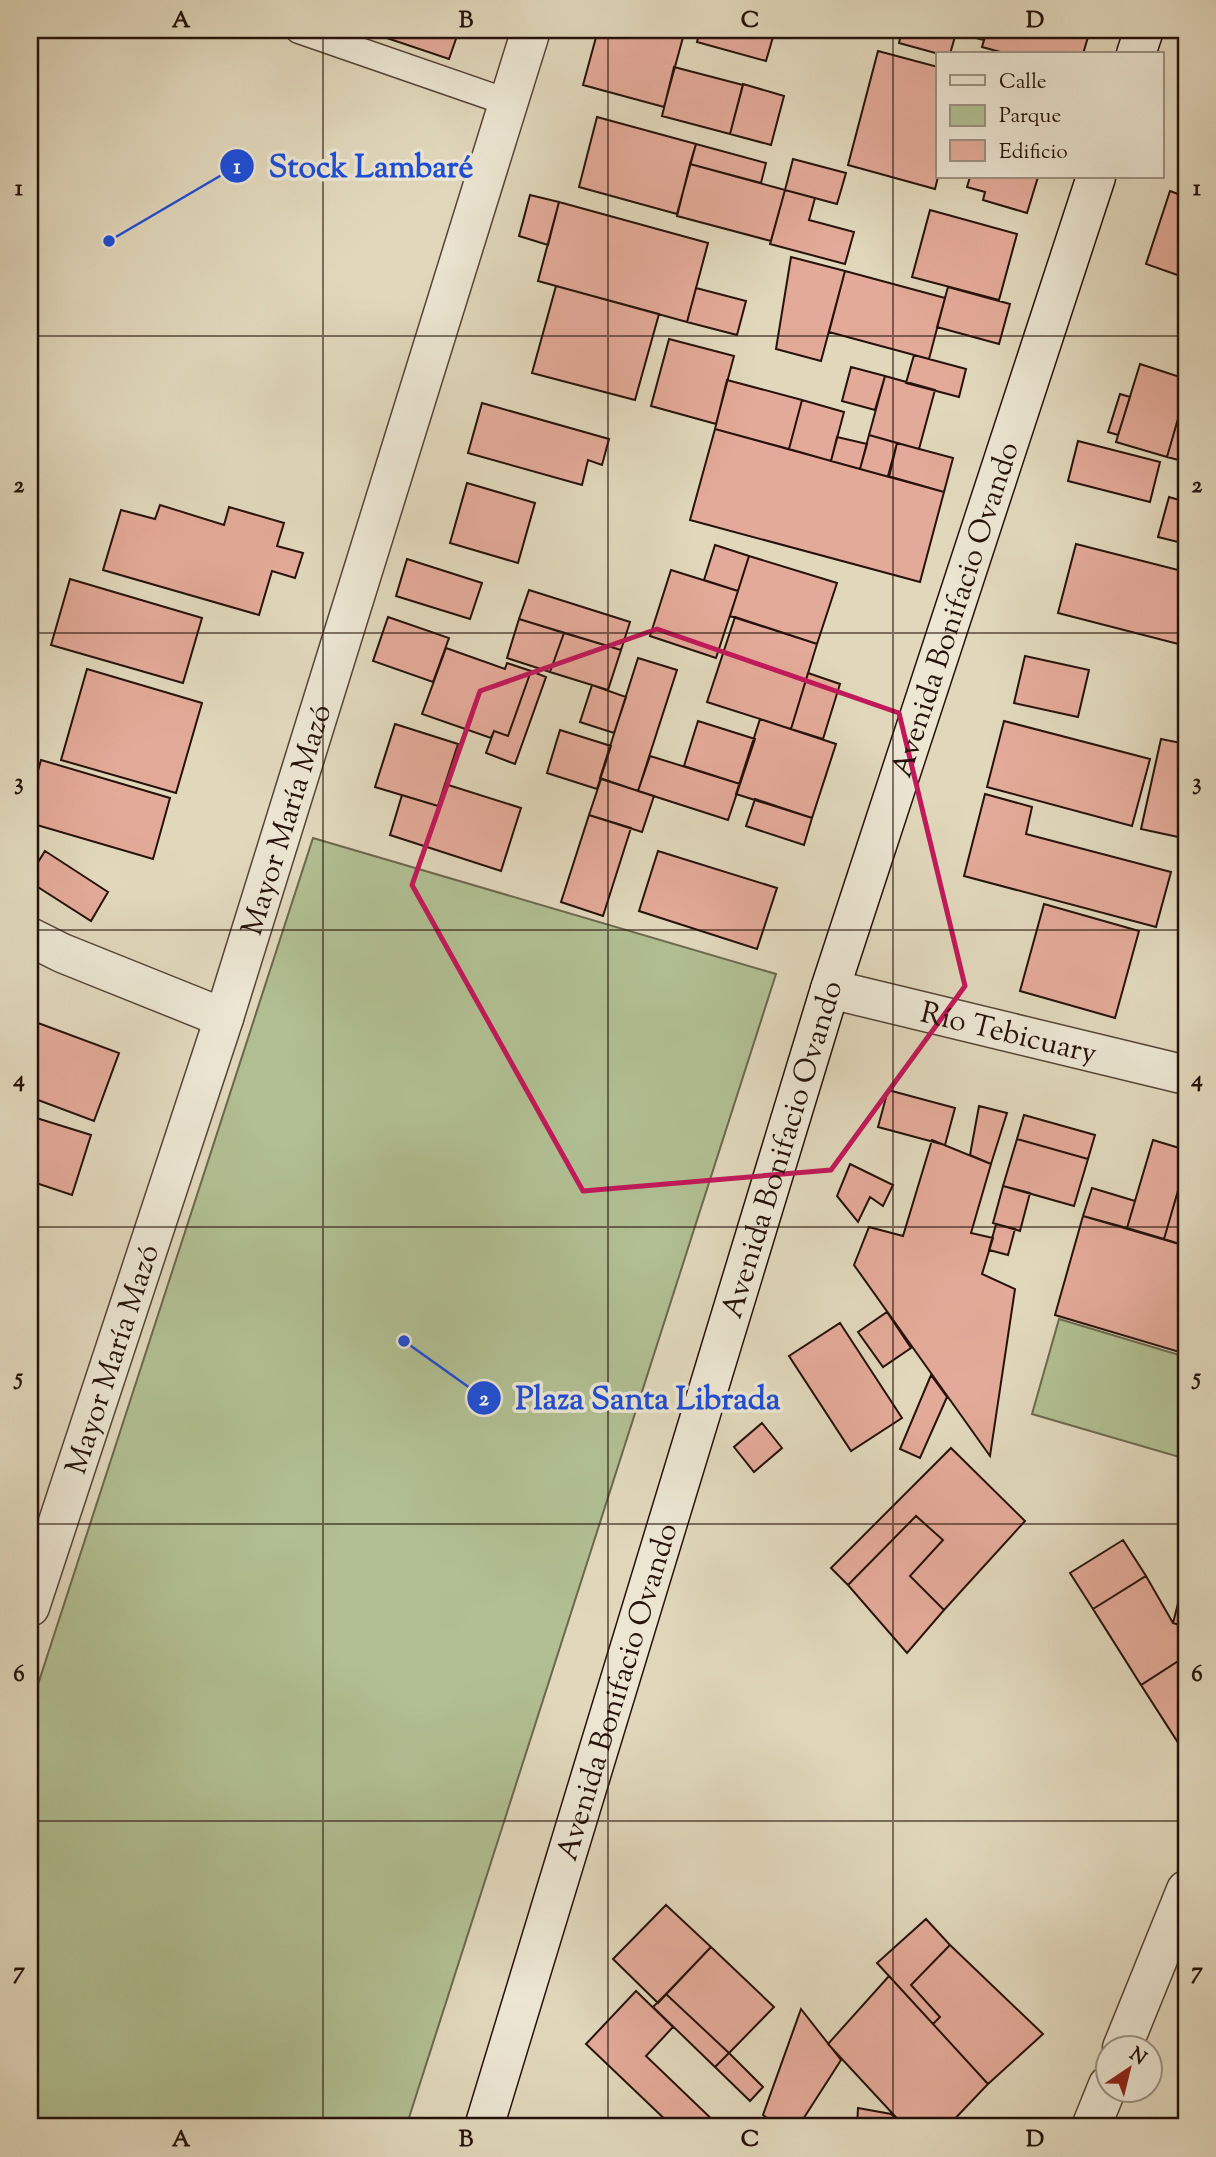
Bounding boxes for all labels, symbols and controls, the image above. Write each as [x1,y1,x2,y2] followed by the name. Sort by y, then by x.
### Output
[172,5,191,38] text: A
[459,5,474,38] text: B
[741,5,759,38] text: C
[1026,5,1044,38] text: D
[936,52,1164,178] legend
[999,68,1047,98] text: Calle
[999,102,1061,132] text: Parque
[999,138,1068,168] text: Edificio
[220,139,488,192] callout: Stock Lambaré
[269,146,474,192] text: Stock Lambaré
[233,153,241,183] text: 1
[15,173,23,206] text: 1
[1193,173,1201,206] text: 1
[882,437,1032,783] street label: Avenida Bonifacio Ovando
[14,470,25,503] text: 2
[1192,470,1203,503] text: 2
[232,699,344,941] street label: Mayor María Mazó
[14,767,24,800] text: 3
[1192,767,1202,800] text: 3
[712,976,855,1324] street label: Avenida Bonifacio Ovando
[916,993,1101,1077] street label: Río Tebicuary
[12,1064,25,1097] text: 4
[1190,1064,1203,1097] text: 4
[56,1239,172,1480] street label: Mayor María Mazó
[13,1362,23,1395] text: 5
[1191,1362,1201,1395] text: 5
[467,1372,795,1425] callout: Plaza Santa Librada
[515,1378,781,1424] text: Plaza Santa Librada
[479,1385,489,1415] text: 2
[547,1518,690,1866] street label: Avenida Bonifacio Ovando
[13,1659,25,1692] text: 6
[1191,1659,1203,1692] text: 6
[13,1956,25,1989] text: 7
[1191,1956,1203,1989] text: 7
[1094,2035,1164,2104] north arrow
[1123,2042,1151,2073] text: N
[172,2124,191,2157] text: A
[459,2124,474,2157] text: B
[741,2124,759,2157] text: C
[1026,2124,1044,2157] text: D

